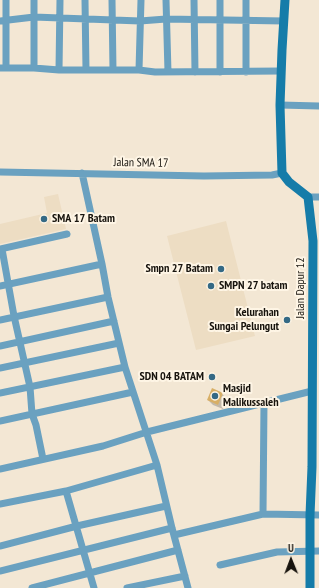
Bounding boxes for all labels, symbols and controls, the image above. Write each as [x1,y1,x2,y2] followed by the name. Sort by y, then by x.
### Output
[113,155,169,171] street label: Jalan SMA 17
[52,212,115,226] place label: SMA 17 Batam
[39,214,49,224] marker: SMA 17 Batam
[294,257,308,319] street label: Jalan Dapur 12
[145,262,213,276] place label: Smpn 27 Batam
[216,264,226,274] marker: Smpn 27 Batam
[219,279,288,293] place label: SMPN 27 batam
[206,281,216,291] marker: SMPN 27 batam
[209,306,279,334] place label: Kelurahan Sungai Pelungut
[282,315,292,325] marker: Kelurahan Sungai Pelungut
[139,370,204,384] place label: SDN 04 BATAM
[207,372,217,382] marker: SDN 04 BATAM
[223,382,279,410] place label: Masjid Malikussaleh
[210,391,220,401] marker: Masjid Malikussaleh
[271,540,311,580] north arrow
[288,541,294,555] text: U

